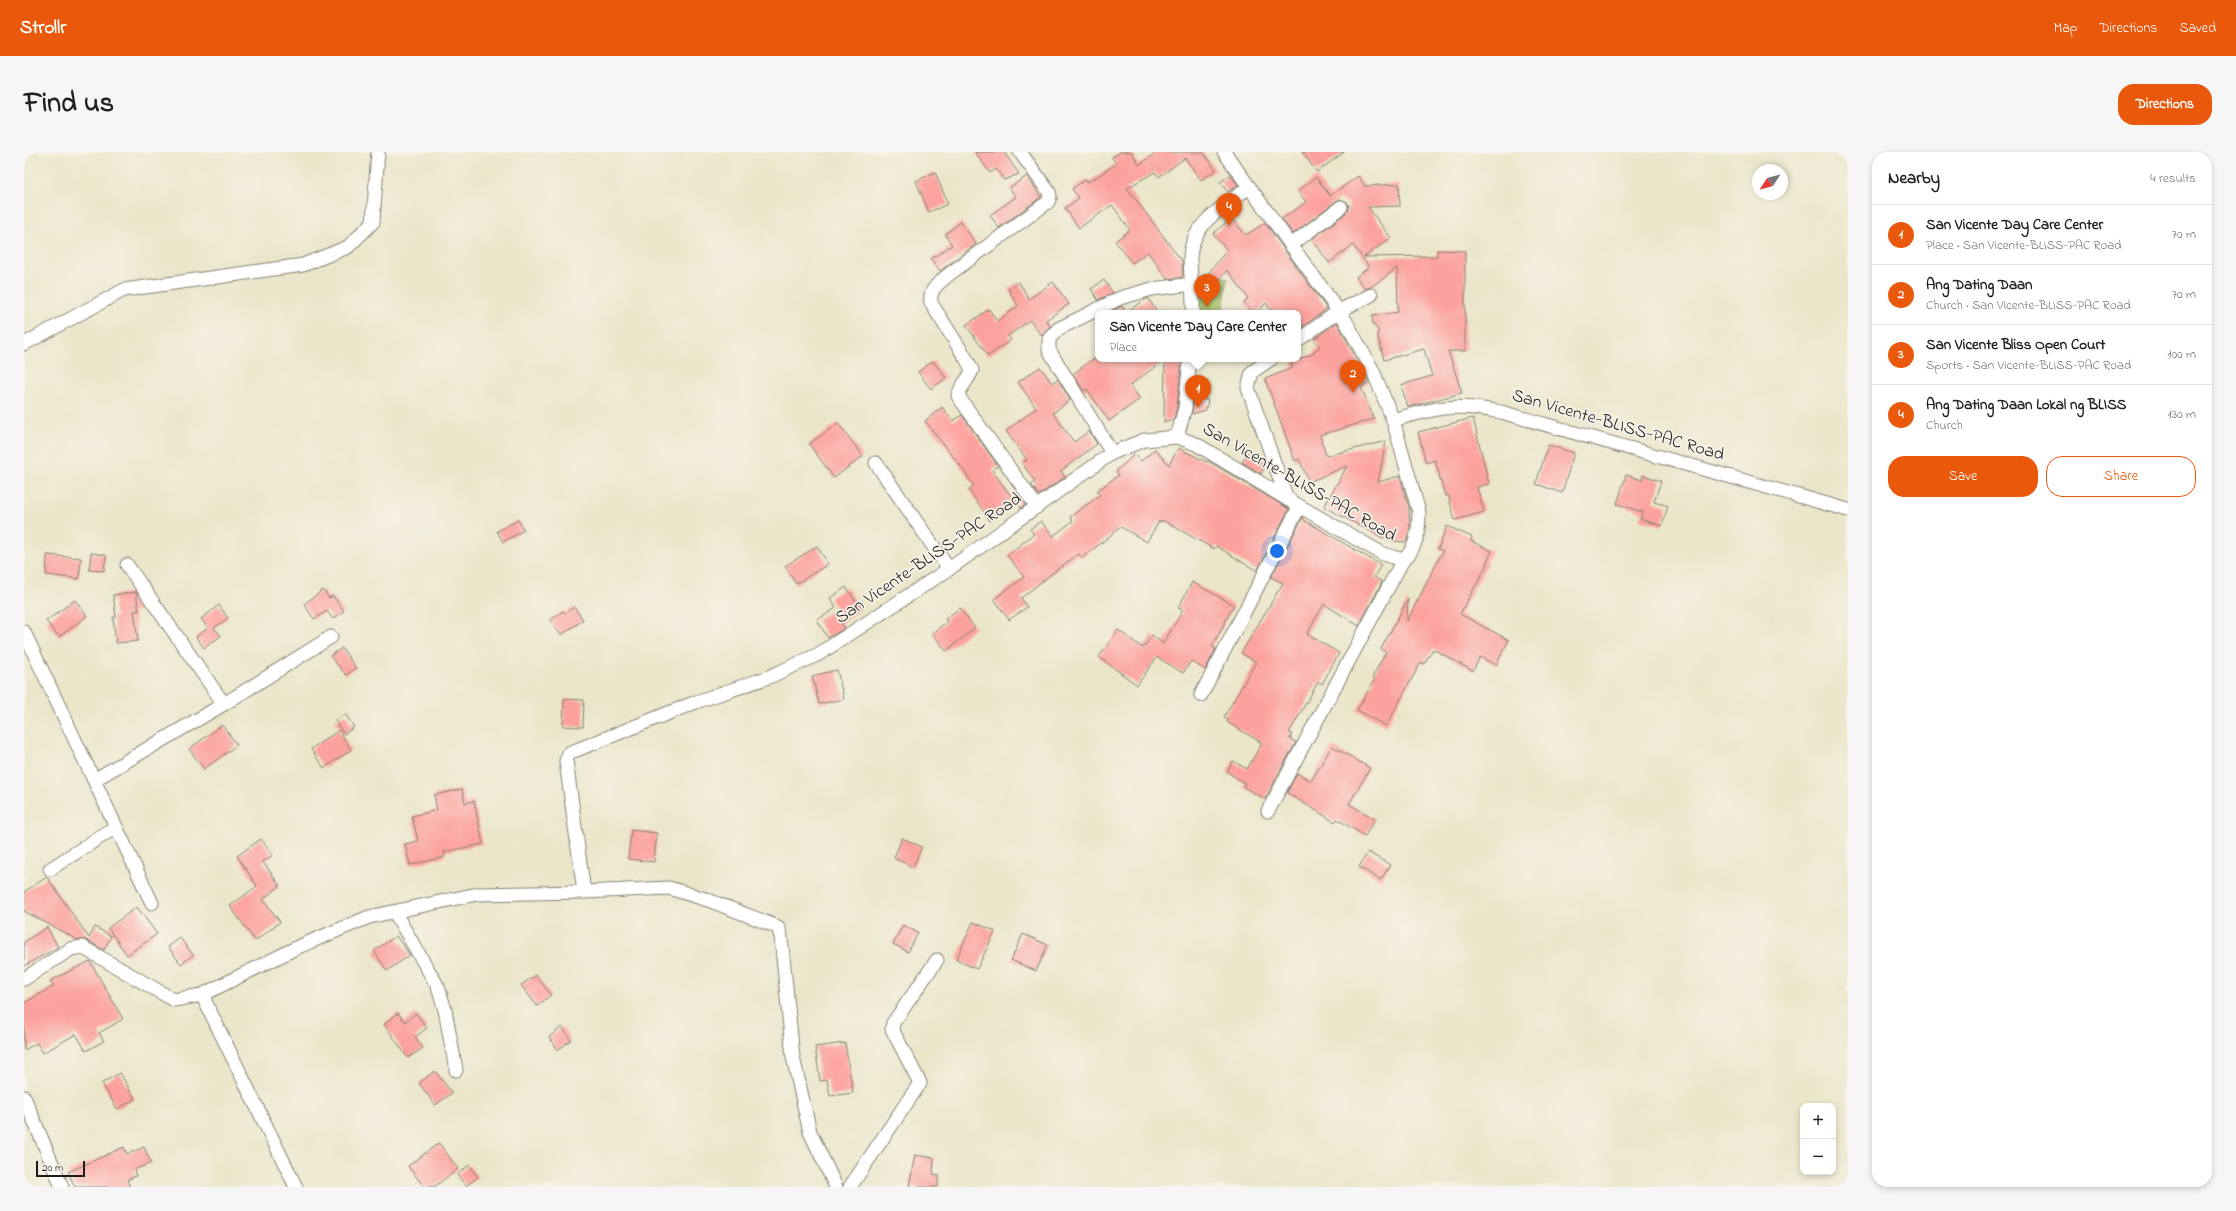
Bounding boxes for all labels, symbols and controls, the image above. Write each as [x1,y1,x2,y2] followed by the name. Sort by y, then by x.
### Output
[20,15,66,42] text: Strollr
[2054,18,2077,39] text: Map
[2099,18,2157,39] text: Directions
[2179,18,2216,39] text: Saved
[24,84,114,125] text: Find us
[2118,84,2212,125] button: Directions
[1752,164,1788,200] north arrow
[1888,166,1940,191] text: Nearby
[2150,169,2196,188] text: 4 results
[1216,193,1242,226] pin: 4
[1926,214,2103,236] text: San Vicente Day Care Center
[1899,225,1903,244] text: 1
[2172,225,2196,244] text: 70 m
[1926,236,2122,255] text: Place · San Vicente-BLISS-PAC Road
[1194,274,1220,307] pin: 3
[1926,274,2033,296] text: Ang Dating Daan
[1898,285,1904,304] text: 2
[2172,285,2196,304] text: 70 m
[1926,296,2131,315] text: Church · San Vicente-BLISS-PAC Road
[1095,310,1301,362] popup
[1109,316,1287,338] text: San Vicente Day Care Center
[1926,334,2105,356] text: San Vicente Bliss Open Court
[1109,338,1137,357] text: Place
[1898,345,1904,364] text: 3
[2167,345,2196,364] text: 100 m
[1926,356,2131,375] text: Sports · San Vicente-BLISS-PAC Road
[1340,360,1366,393] pin: 2
[1185,375,1211,408] pin: 1
[1509,383,1727,469] street label: San Vicente-BLISS-PAC Road
[1926,394,2126,416] text: Ang Dating Daan Lokal ng BLISS
[1898,405,1904,424] text: 4
[2168,405,2196,424] text: 130 m
[1926,416,1963,435] text: Church
[1197,417,1401,549] street label: San Vicente-BLISS-PAC Road
[1888,456,2038,497] button: Save
[2046,456,2196,497] button: Share
[831,487,1027,631] street label: San Vicente-BLISS-PAC Road
[1267,541,1287,561] your location
[1800,1103,1836,1175] map controls
[1800,1103,1836,1139] button: +
[1800,1139,1836,1175] button: −
[36,1159,85,1178] scale bar
[42,1160,64,1176] text: 20 m

